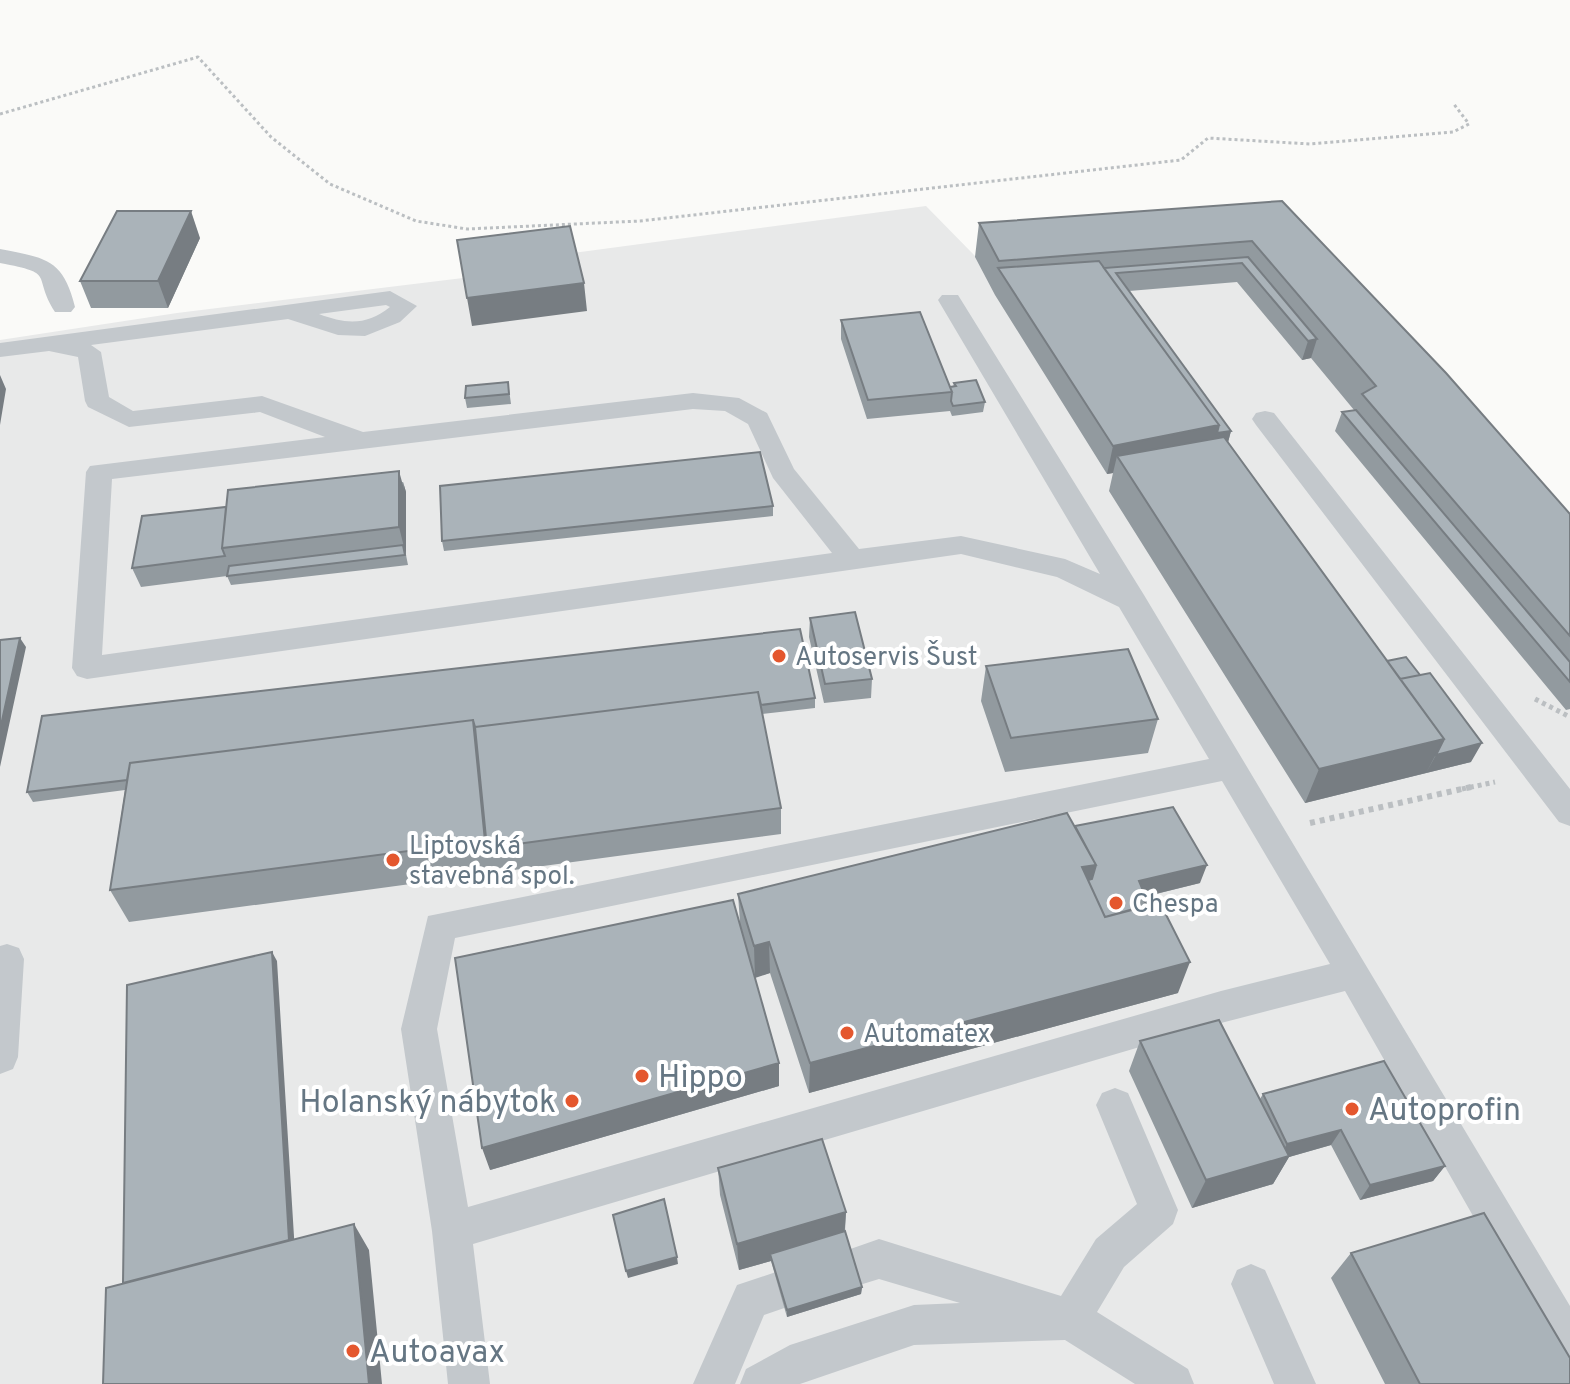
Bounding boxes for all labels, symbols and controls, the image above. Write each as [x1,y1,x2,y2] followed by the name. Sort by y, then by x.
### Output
[795,640,978,675] place label: Autoservis Šust
[770,647,788,665] marker: Autoservis Šust
[409,831,575,894] place label: Liptovská stavebná spol.
[384,851,402,869] marker: Liptovská stavebná spol.
[1132,889,1219,922] place label: Chespa
[1107,894,1125,912] marker: Chespa
[863,1019,991,1052] place label: Automatex
[838,1024,856,1042] marker: Automatex
[658,1059,743,1099] place label: Hippo
[633,1067,651,1085] marker: Hippo
[299,1084,556,1124] place label: Holanský nábytok
[563,1092,581,1110] marker: Holanský nábytok
[1368,1092,1521,1132] place label: Autoprofin
[1343,1100,1361,1118] marker: Autoprofin
[369,1334,505,1374] place label: Autoavax
[344,1342,362,1360] marker: Autoavax

